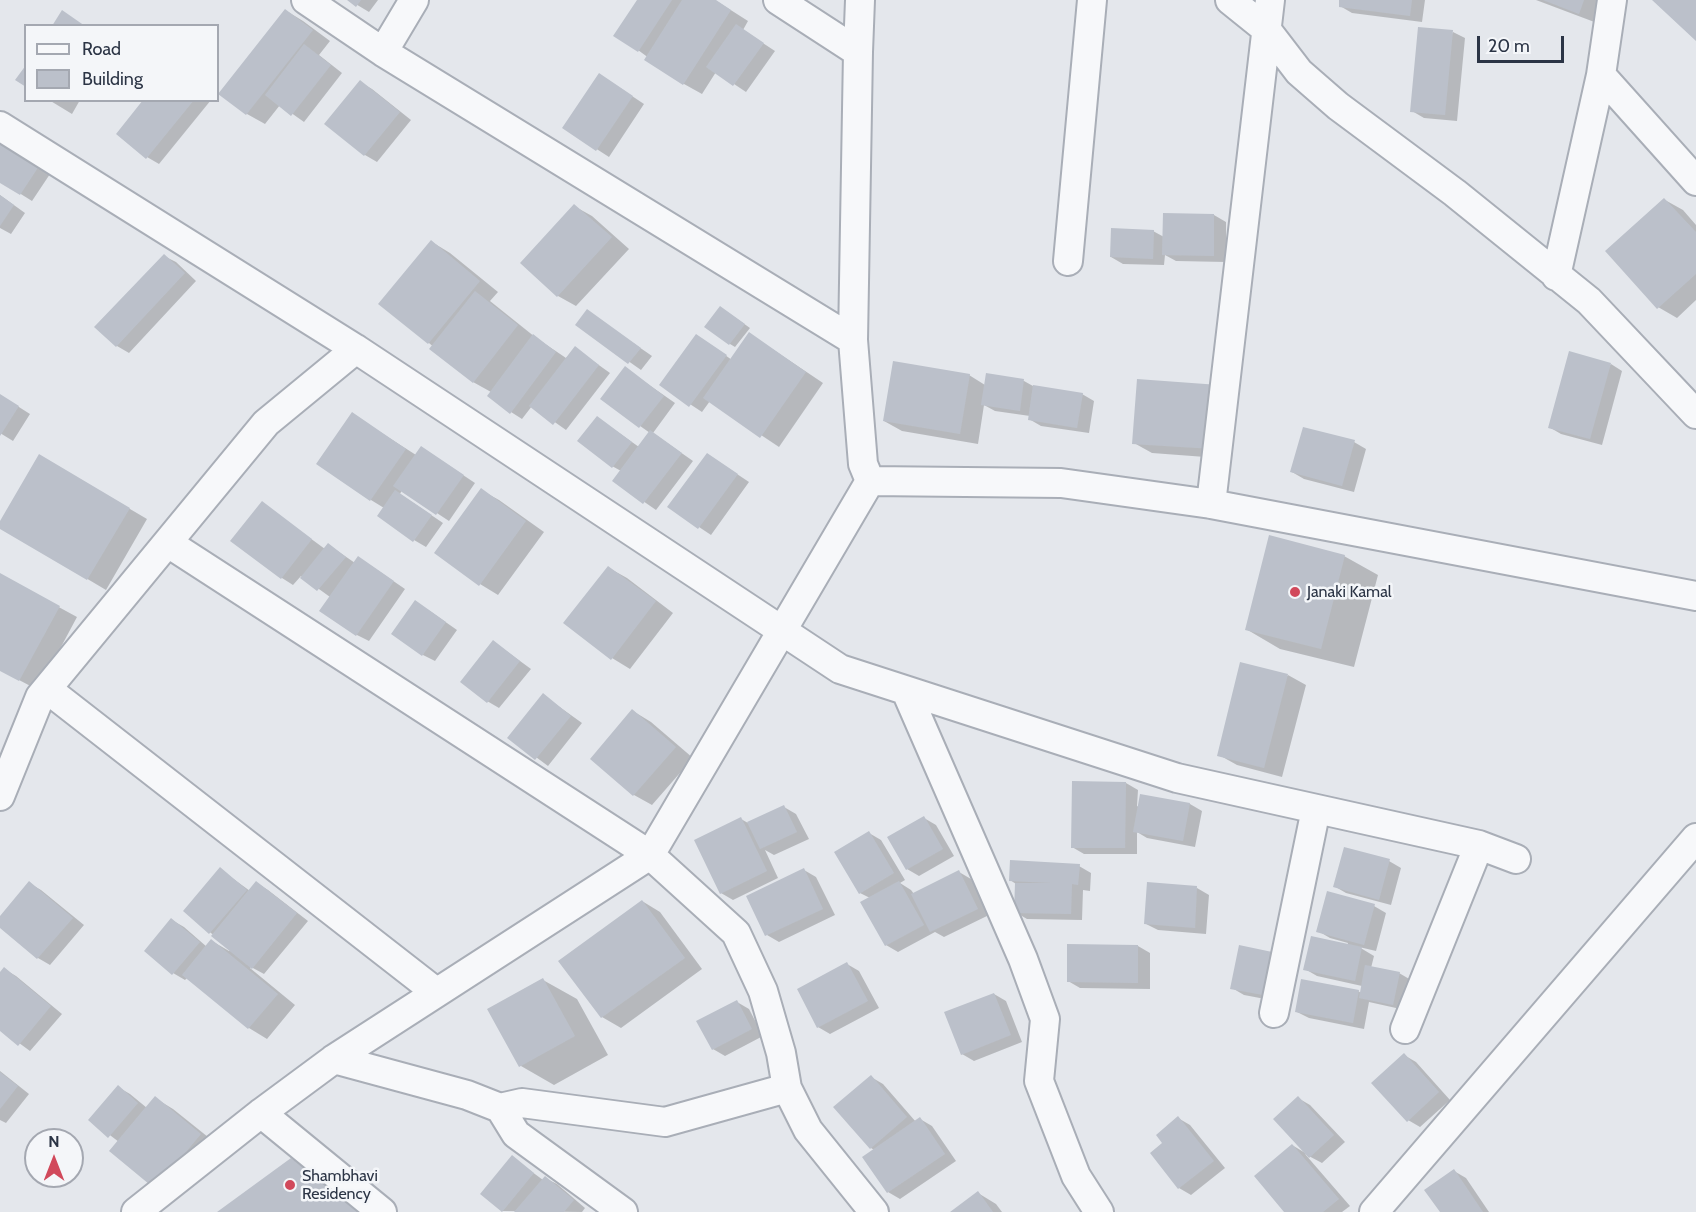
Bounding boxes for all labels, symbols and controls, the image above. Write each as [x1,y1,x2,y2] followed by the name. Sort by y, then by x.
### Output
[24,24,219,102] legend
[1480,24,1567,62] scale bar
[1488,35,1530,57] text: 20 m
[82,38,121,60] text: Road
[82,68,143,90] text: Building
[1307,582,1392,602] place label: Janaki Kamal
[1288,585,1302,599] marker: Janaki Kamal
[24,1128,84,1188] north arrow
[48,1132,60,1151] text: N
[302,1166,378,1204] place label: Shambhavi Residency
[283,1178,297,1192] marker: Shambhavi Residency

